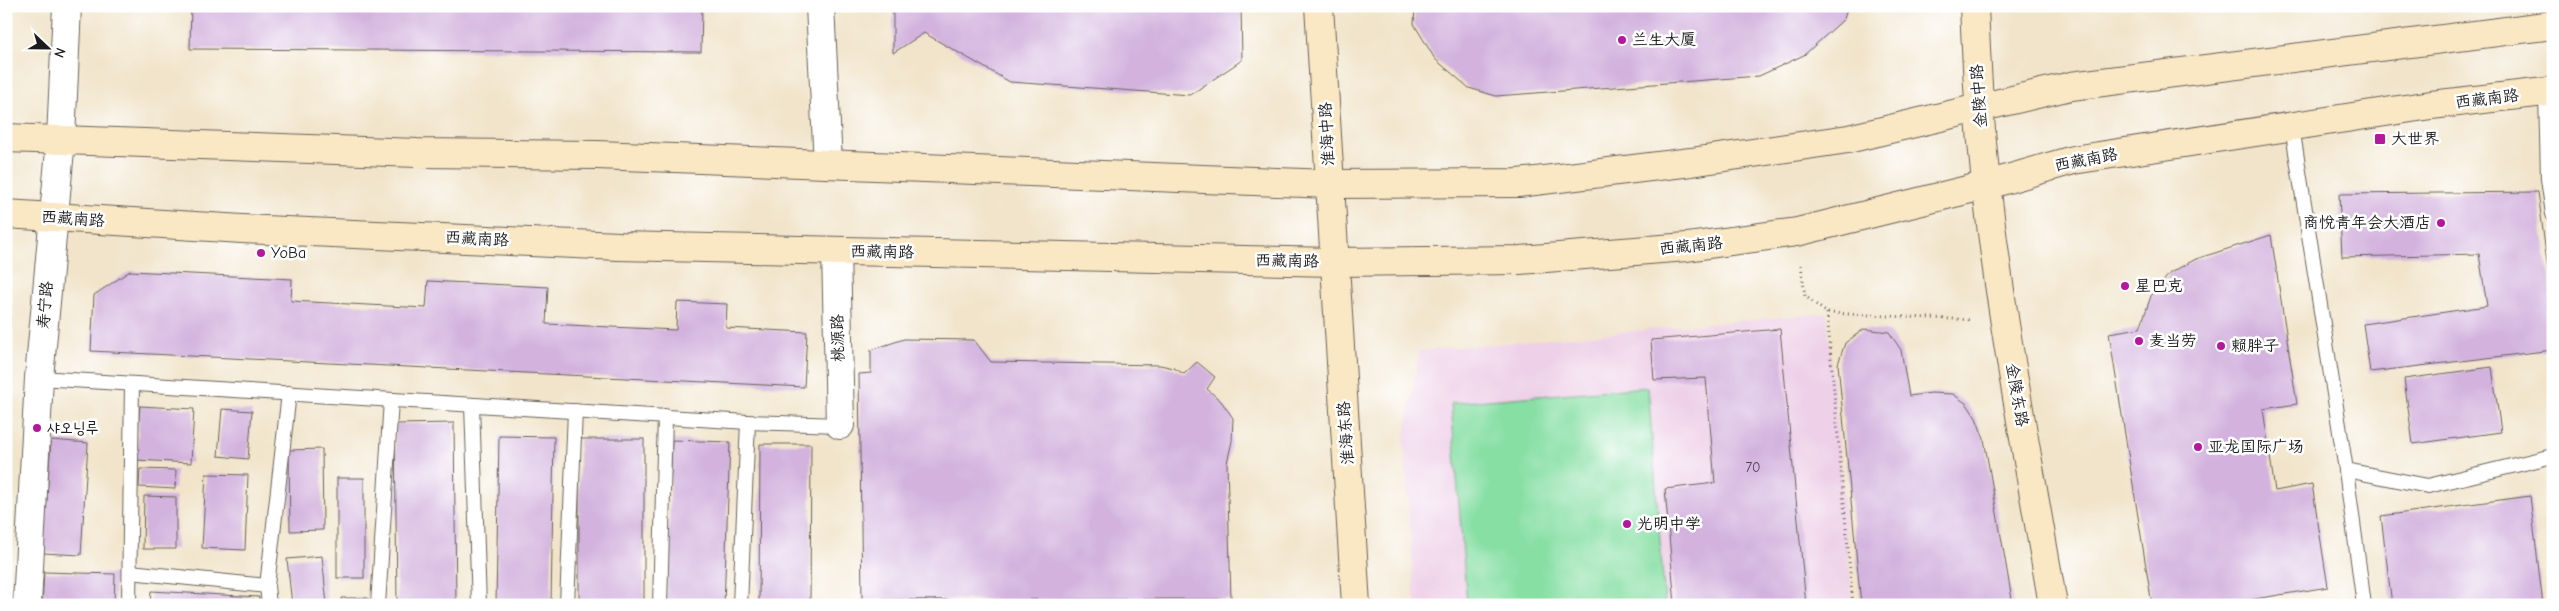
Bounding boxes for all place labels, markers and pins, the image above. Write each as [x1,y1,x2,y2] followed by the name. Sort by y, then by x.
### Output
[1632,31,1696,49] place label: 兰生大厦
[1616,34,1628,46] marker: 兰生大厦
[2391,130,2439,148] place label: 大世界
[2373,132,2387,146] marker: 大世界
[2303,214,2431,232] place label: 商悦青年会大酒店
[2435,217,2447,229] marker: 商悦青年会大酒店
[271,244,306,262] place label: YoBa
[255,247,267,259] marker: YoBa
[2135,277,2183,295] place label: 星巴克
[2119,280,2131,292] marker: 星巴克
[2149,332,2197,350] place label: 麦当劳
[2133,335,2145,347] marker: 麦当劳
[2231,337,2279,355] place label: 赖胖子
[2215,340,2227,352] marker: 赖胖子
[47,419,99,437] place label: 샤오닝루
[31,422,43,434] marker: 샤오닝루
[2208,438,2304,456] place label: 亚龙国际广场
[2192,441,2204,453] marker: 亚龙国际广场
[1637,515,1701,533] place label: 光明中学
[1621,518,1633,530] marker: 光明中学

